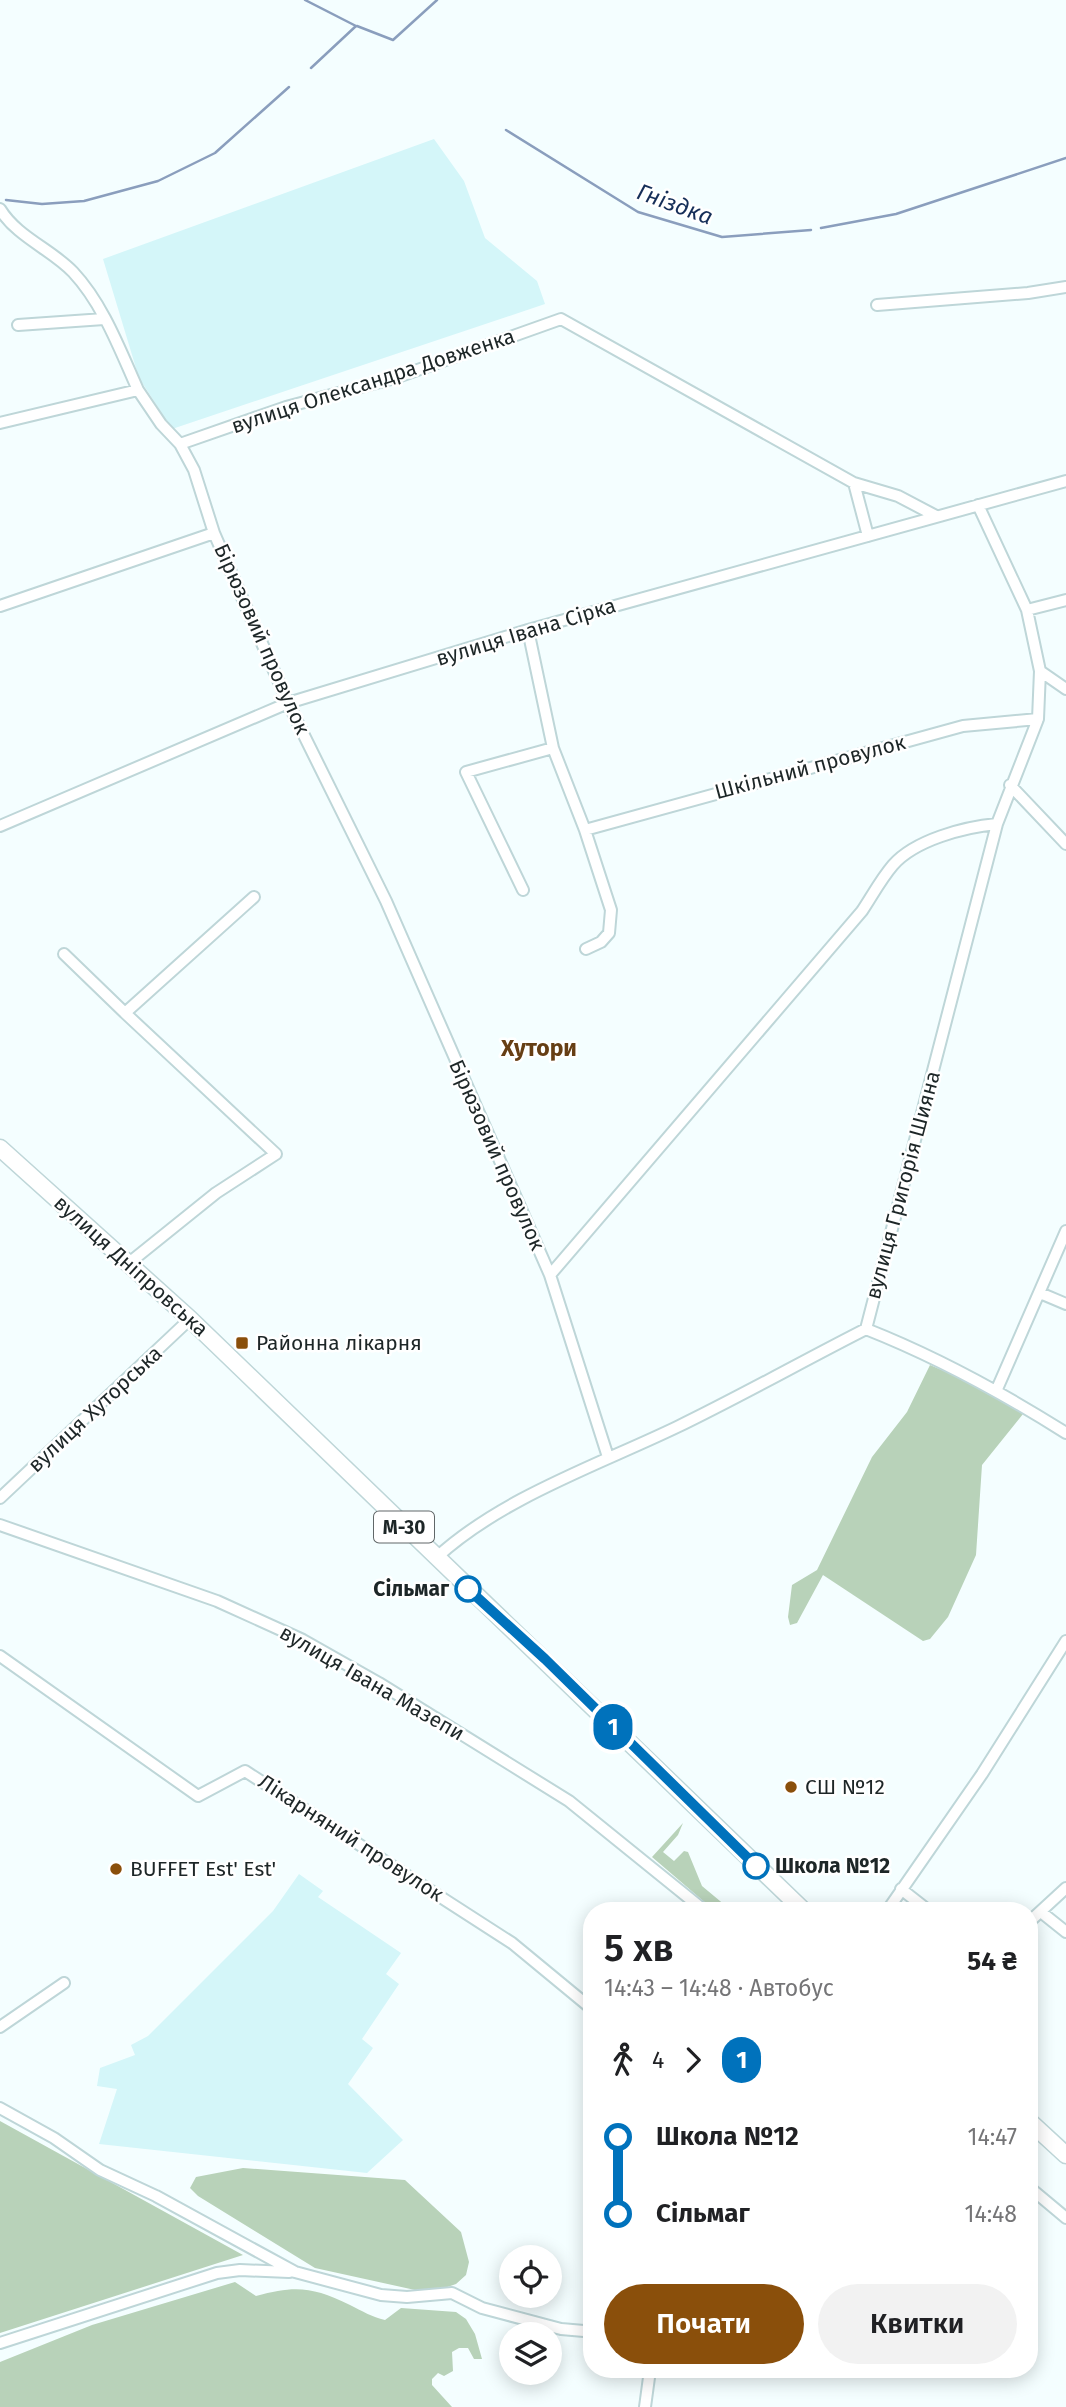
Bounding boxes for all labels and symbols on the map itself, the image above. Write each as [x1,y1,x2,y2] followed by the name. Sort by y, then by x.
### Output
[633,177,717,231] water label: Гніздка
[228,323,518,439] street label: вулиця Олександра Довженка
[208,540,316,738] street label: Бірюзовий провулок
[433,592,619,672] street label: вулиця Івана Сірка
[712,729,908,805] street label: Шкільний провулок
[500,1034,577,1062] district label: Хутори
[443,1056,551,1254] street label: Бірюзовий провулок
[860,1068,946,1302] street label: вулиця Григорія Шияна
[48,1190,214,1342] street label: вулиця Дніпровська
[256,1330,422,1356] place label: Районна лікарня
[234,1335,250,1351] marker: Районна лікарня
[23,1340,167,1478] street label: вулиця Хуторська
[374,1512,434,1542] road number: М-30
[373,1576,450,1602] place label: Сільмаг
[455,1576,481,1602] marker: Сільмаг
[275,1619,469,1747] street label: вулиця Івана Мазепи
[590,1704,636,1750] line badge: 1
[254,1768,449,1908] street label: Лікарняний провулок
[805,1774,885,1800] place label: СШ №12
[783,1779,799,1795] marker: СШ №12
[743,1853,769,1879] marker: Школа №12
[775,1853,890,1879] place label: Школа №12
[130,1856,276,1882] place label: BUFFET Est' Est'
[108,1861,124,1877] marker: BUFFET Est' Est'

